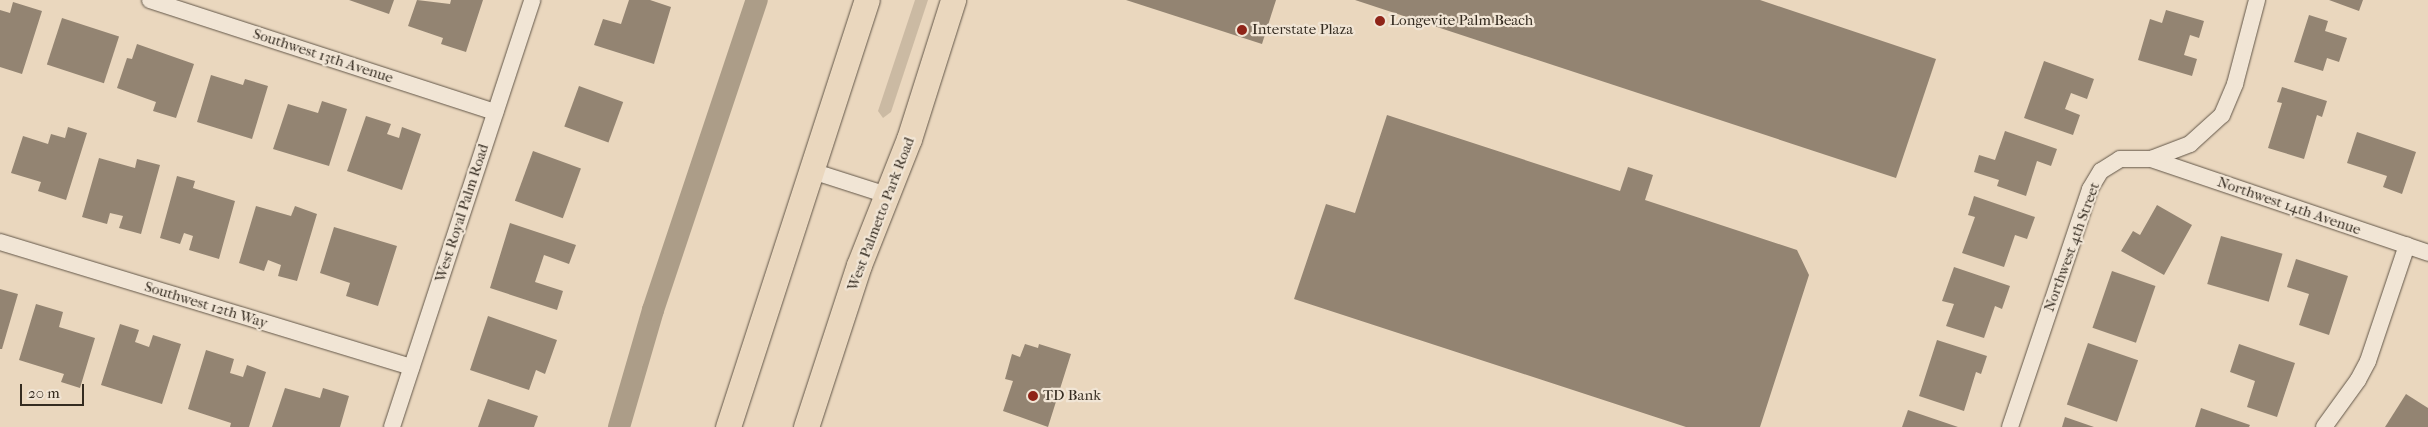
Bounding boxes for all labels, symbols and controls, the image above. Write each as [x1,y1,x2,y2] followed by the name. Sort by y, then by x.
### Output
[1390,12,1533,30] place label: Longevite Palm Beach
[1374,15,1386,27] marker: Longevite Palm Beach
[1252,21,1353,39] place label: Interstate Plaza
[1236,24,1248,36] marker: Interstate Plaza
[251,25,395,87] street label: Southwest 13th Avenue
[843,135,919,293] street label: West Palmetto Park Road
[431,142,493,284] street label: West Royal Palm Road
[2215,173,2363,239] street label: Northwest 14th Avenue
[2040,180,2104,314] street label: Northwest 4th Street
[142,278,270,332] street label: Southwest 12th Way
[22,374,86,406] scale bar
[28,384,60,402] text: 20 m
[1043,387,1101,405] place label: TD Bank
[1027,390,1039,402] marker: TD Bank

